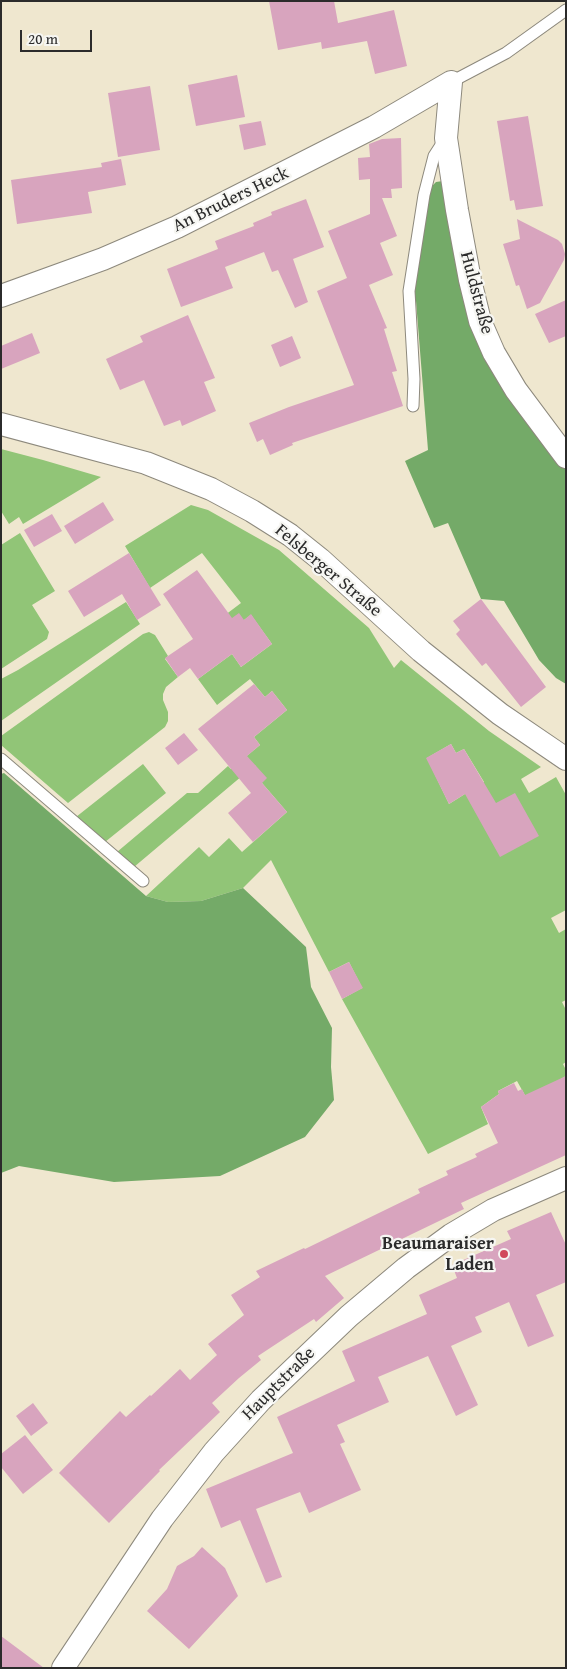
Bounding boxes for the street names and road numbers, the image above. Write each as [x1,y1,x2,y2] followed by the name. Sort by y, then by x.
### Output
[170,163,292,237] street label: An Bruders Heck
[455,249,497,337] street label: Huldstraße
[270,520,386,622] street label: Felsberger Straße
[238,1343,320,1425] street label: Hauptstraße

